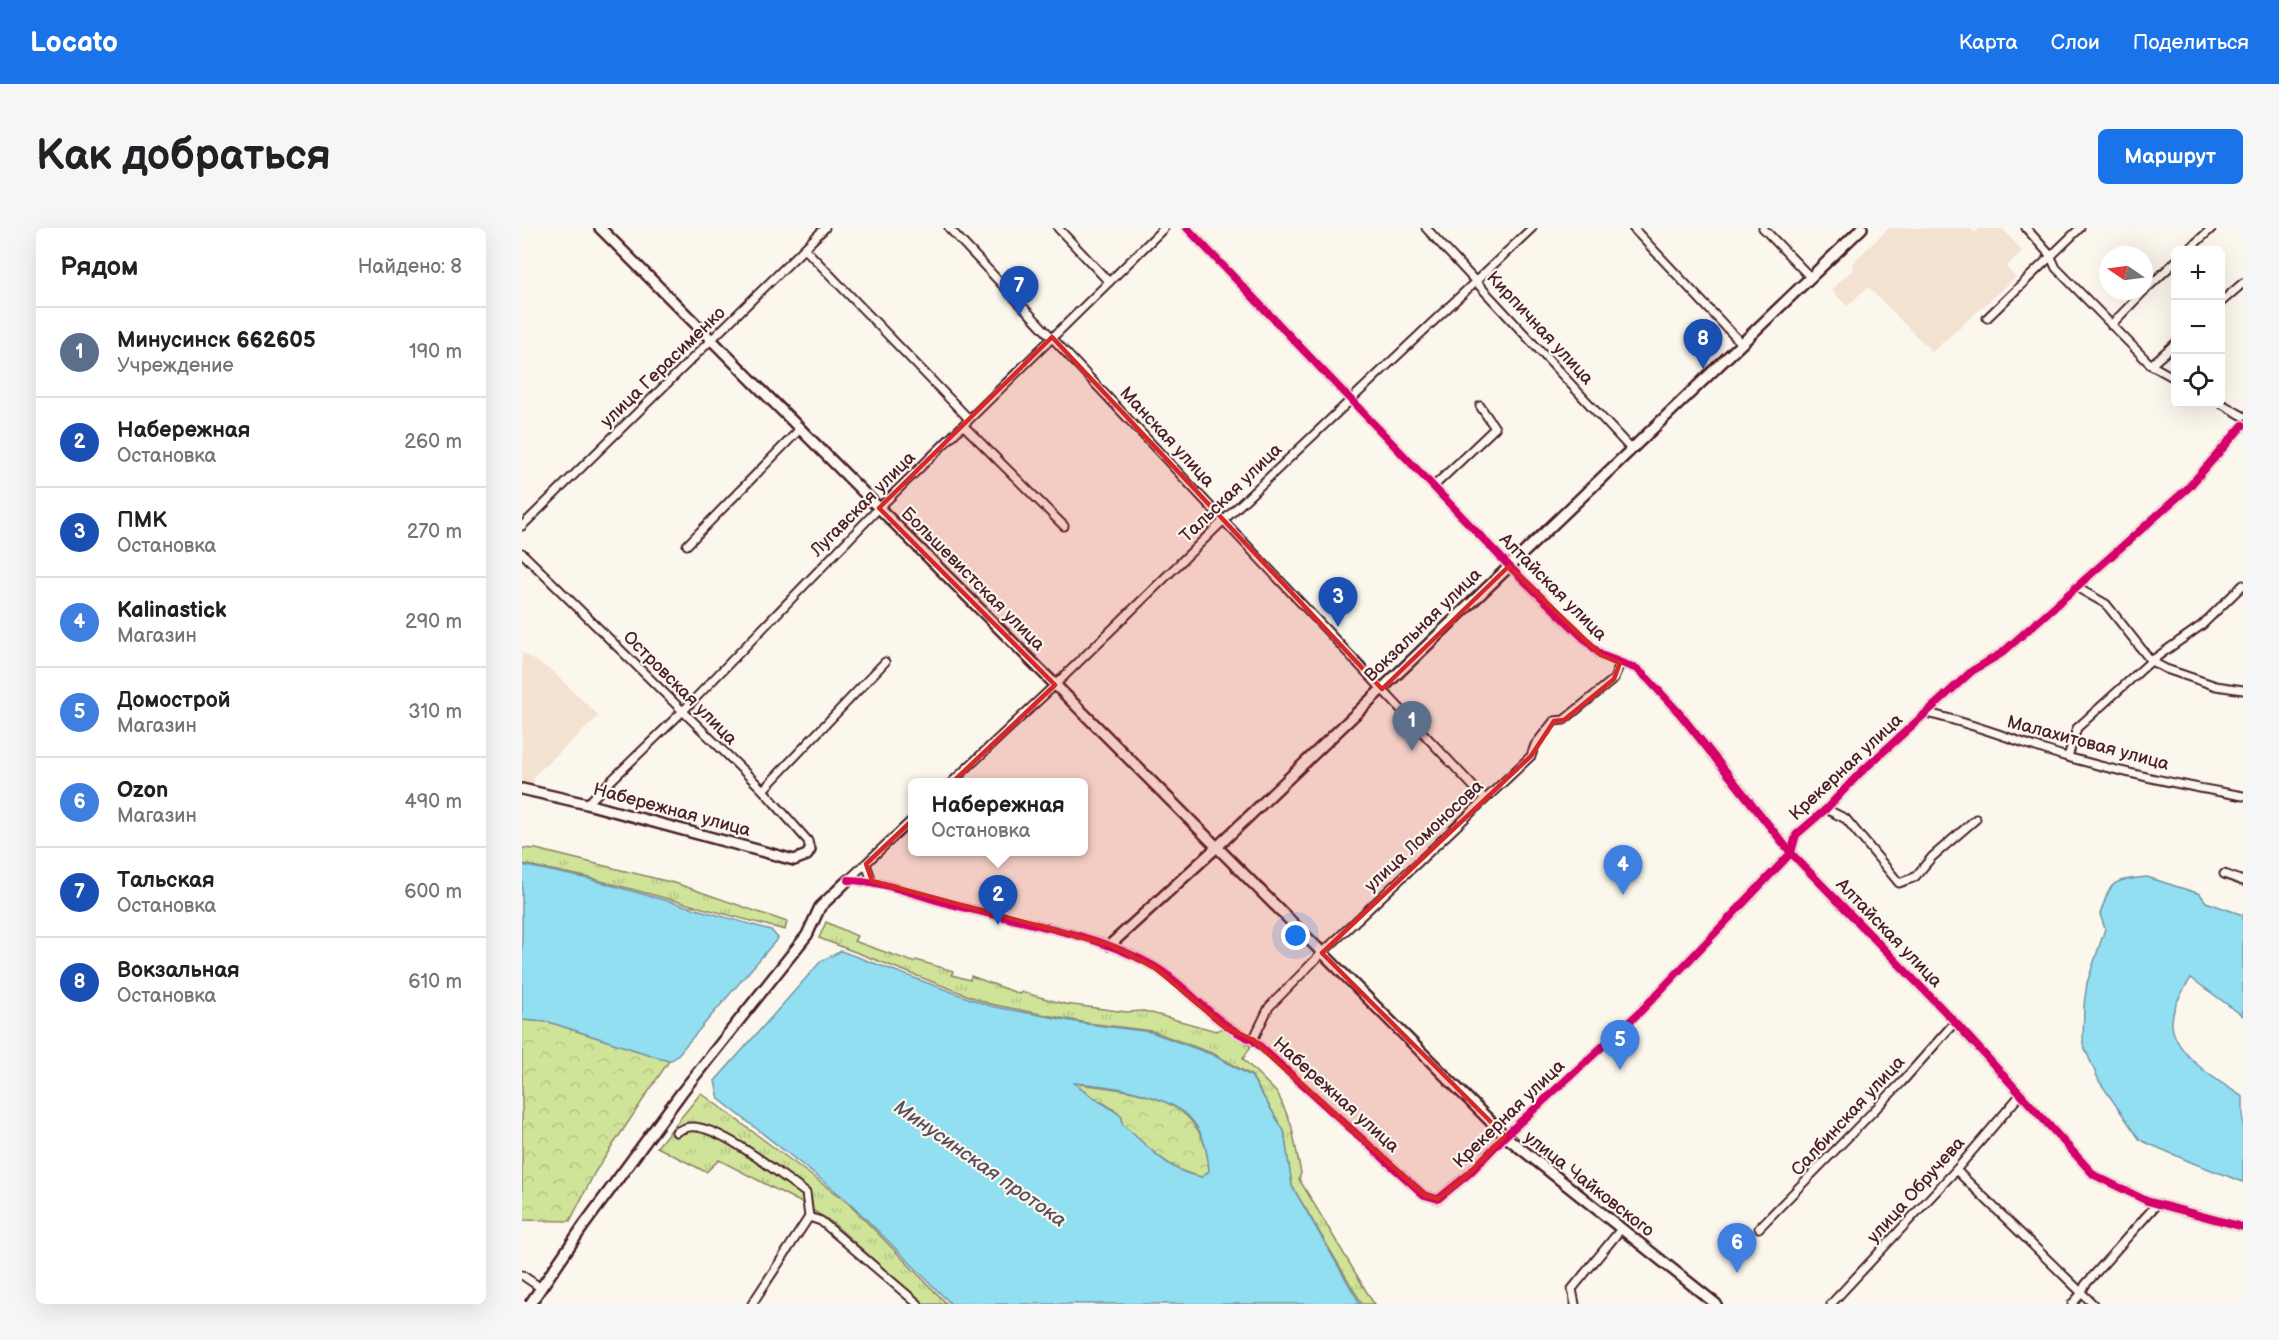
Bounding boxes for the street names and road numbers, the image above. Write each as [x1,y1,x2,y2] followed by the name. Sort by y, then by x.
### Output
[1482,267,1598,389] street label: Кирпичная улица
[596,302,730,432] street label: улица Герасименко
[1115,383,1219,492] street label: Манская улица
[1176,439,1287,547] street label: Тальская улица
[805,447,920,562] street label: Лугавская улица
[897,503,1049,655] street label: Большевистская улица
[1494,528,1611,645] street label: Алтайская улица
[1360,564,1486,686] street label: Вокзальная улица
[619,627,742,750] street label: Островская улица
[1785,709,1907,825] street label: Крекерная улица
[2005,711,2172,775] street label: Малахитовая улица
[1360,775,1488,896] street label: улица Ломоносова
[591,779,753,841] street label: Набережная улица
[1831,873,1947,992] street label: Алтайская улица
[1269,1033,1404,1157] street label: Набережная улица
[1787,1051,1909,1180] street label: Салбинская улица
[1449,1055,1569,1173] street label: Крекерная улица
[1520,1127,1658,1241] street label: улица Чайковского
[1863,1132,1969,1247] street label: улица Обручева

